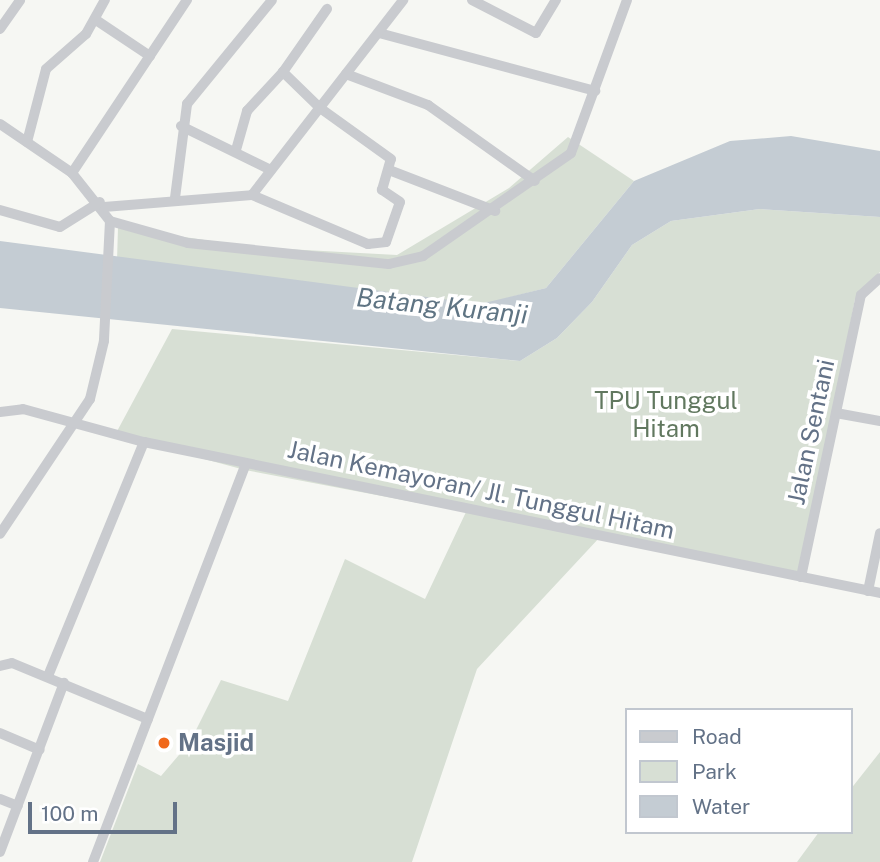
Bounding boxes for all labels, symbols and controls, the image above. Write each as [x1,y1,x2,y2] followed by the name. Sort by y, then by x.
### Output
[355,282,529,330] water label: Batang Kuranji
[782,357,840,507] street label: Jalan Sentani
[594,387,738,443] park label: TPU Tunggul Hitam
[285,435,677,545] street label: Jalan Kemayoran/ Jl. Tunggul Hitam
[624,708,852,834] legend
[692,724,742,749] text: Road
[178,729,254,757] place label: Masjid
[156,735,172,751] marker: Masjid
[692,759,737,784] text: Park
[32,788,180,832] scale bar
[692,794,750,819] text: Water
[41,801,98,826] text: 100 m

